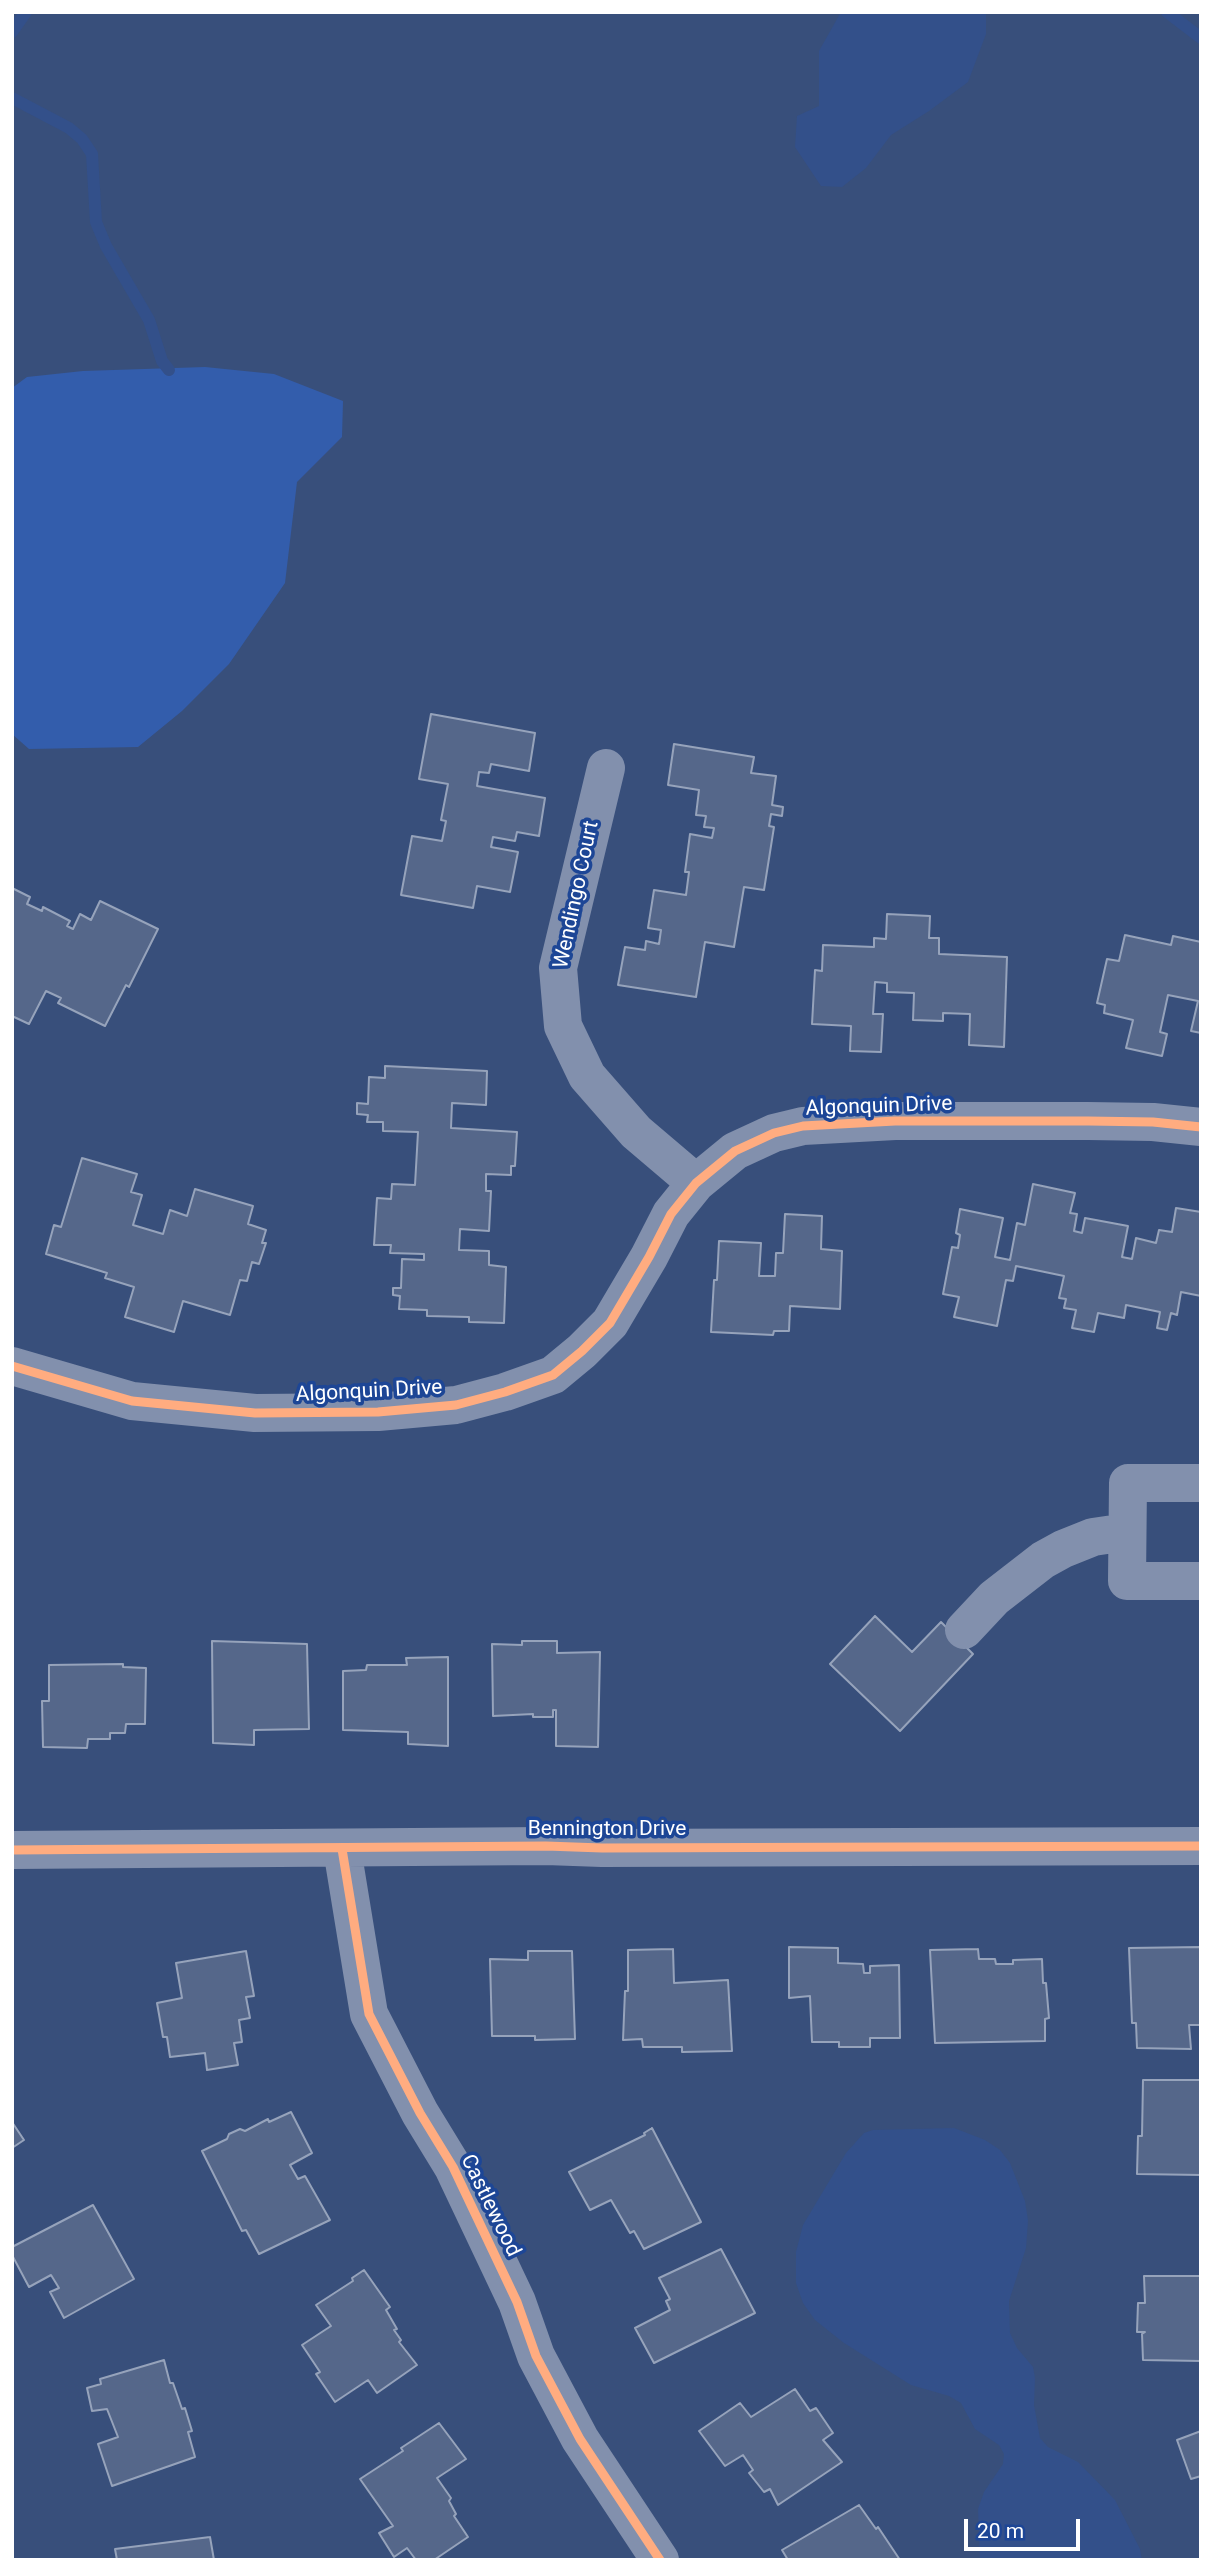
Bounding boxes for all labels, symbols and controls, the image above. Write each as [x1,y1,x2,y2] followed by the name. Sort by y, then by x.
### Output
[549,819,605,971] street label: Wendingo Court
[805,1092,953,1122] street label: Algonquin Drive
[295,1376,443,1408] street label: Algonquin Drive
[528,1817,686,1843] street label: Bennington Drive
[454,2151,526,2261] street label: Castlewood
[968,2506,1084,2550] scale bar
[977,2519,1024,2543] text: 20 m

